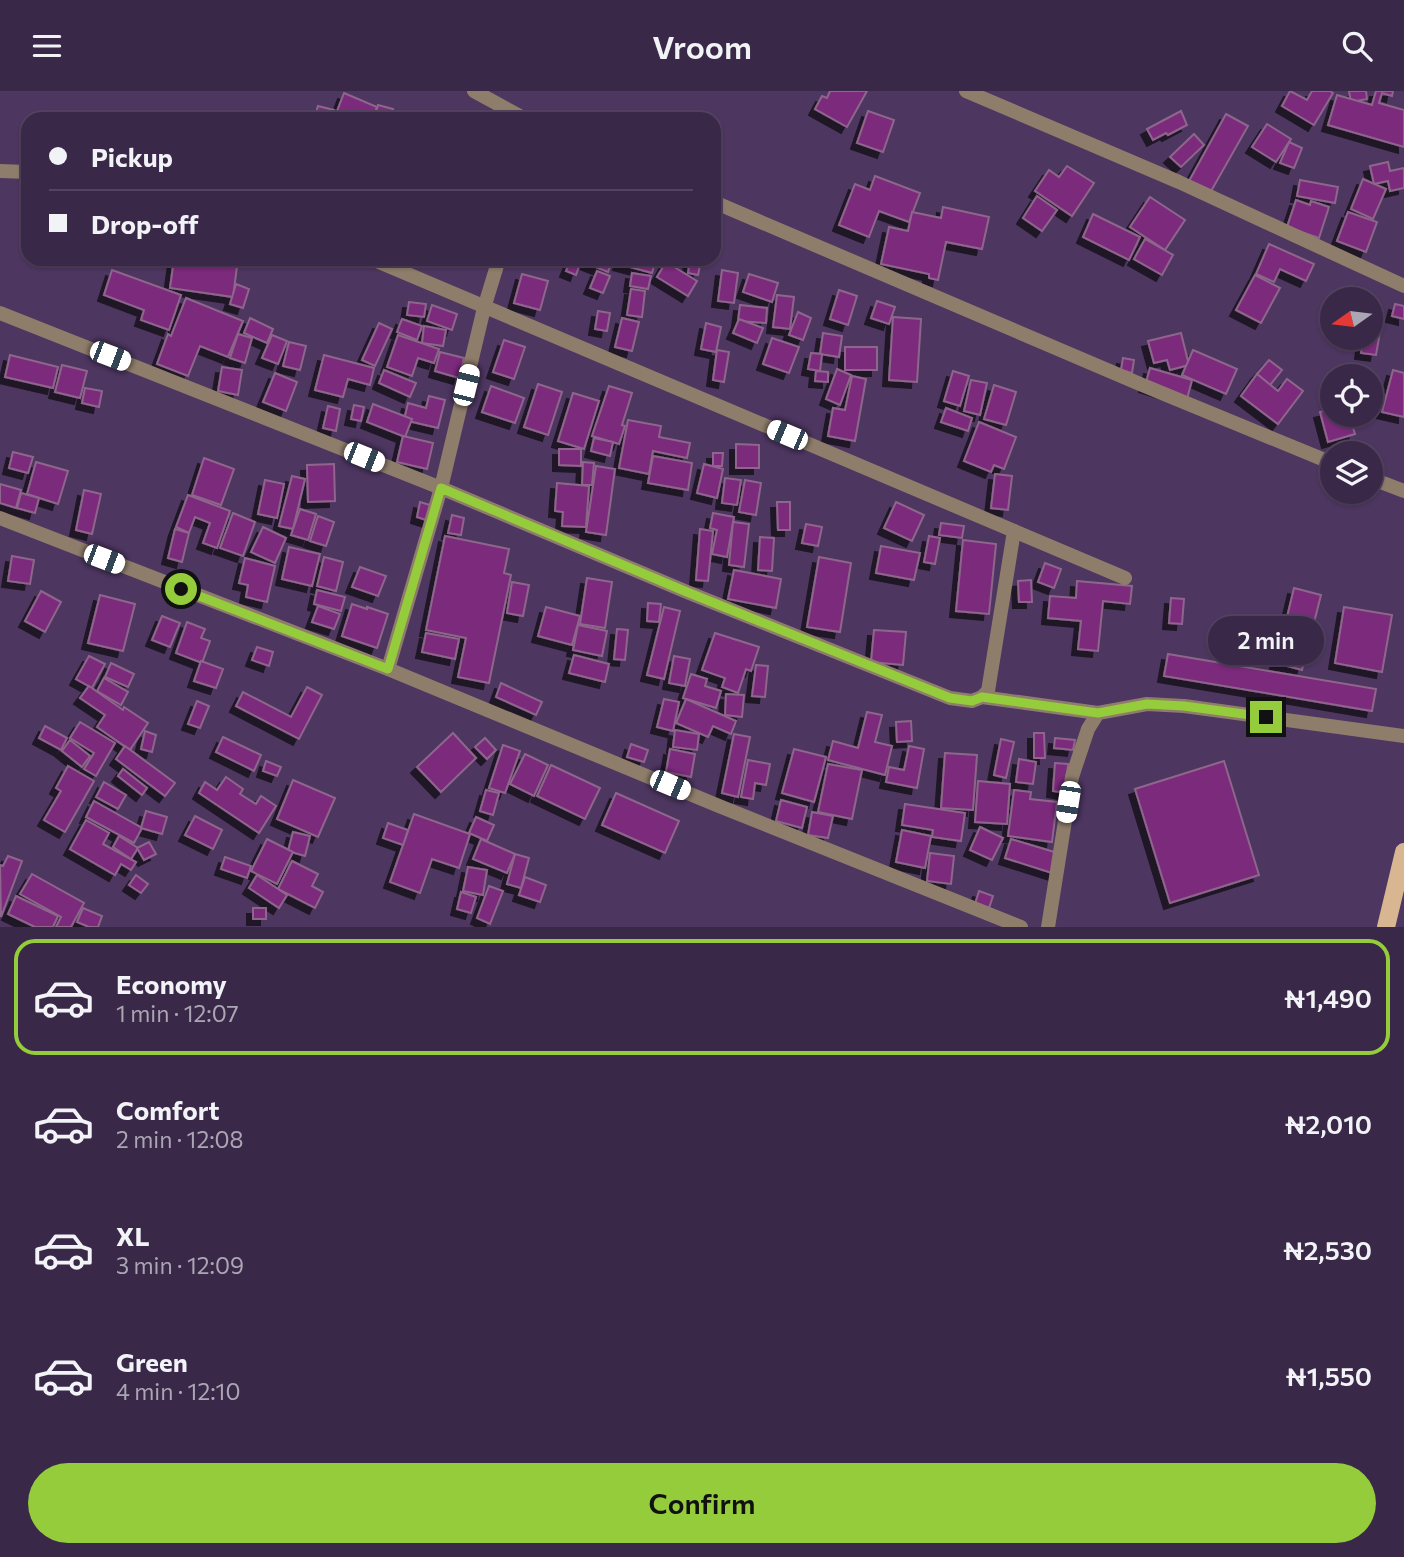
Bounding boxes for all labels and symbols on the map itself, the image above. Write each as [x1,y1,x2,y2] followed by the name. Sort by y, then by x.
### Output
[1320,287,1382,350] north arrow
[87,339,134,373] car
[451,362,482,408] car
[764,417,811,453] car
[341,439,388,475] car
[81,542,128,576] car
[165,573,197,605] route start
[1208,615,1324,665] callout: 2 min
[1250,701,1282,733] route end
[647,767,694,803] car
[1055,780,1082,824] car

